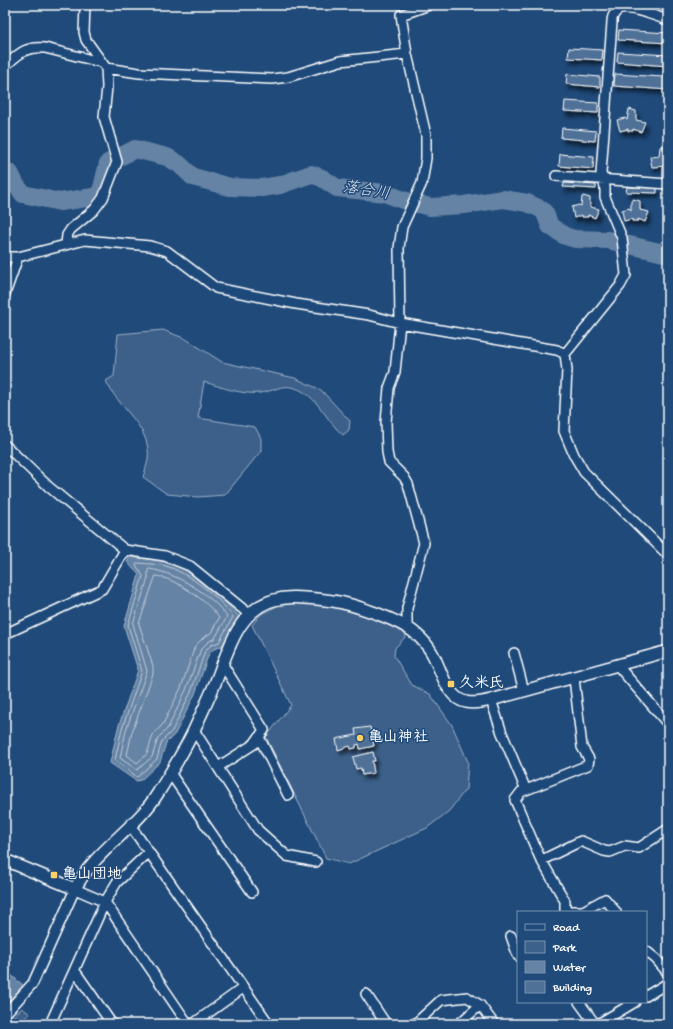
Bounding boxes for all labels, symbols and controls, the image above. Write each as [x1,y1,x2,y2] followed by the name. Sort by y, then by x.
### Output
[341,178,391,205] water label: 落合川
[459,674,504,693] place label: 久米氏
[446,679,456,689] marker: 久米氏
[368,728,428,747] place label: 亀山神社
[355,733,365,743] marker: 亀山神社
[62,865,122,884] place label: 亀山団地
[49,870,59,880] marker: 亀山団地
[517,911,647,1003] legend
[553,922,580,936] text: Road
[552,942,578,956] text: Park
[553,962,587,976] text: Water
[552,982,592,996] text: Building

